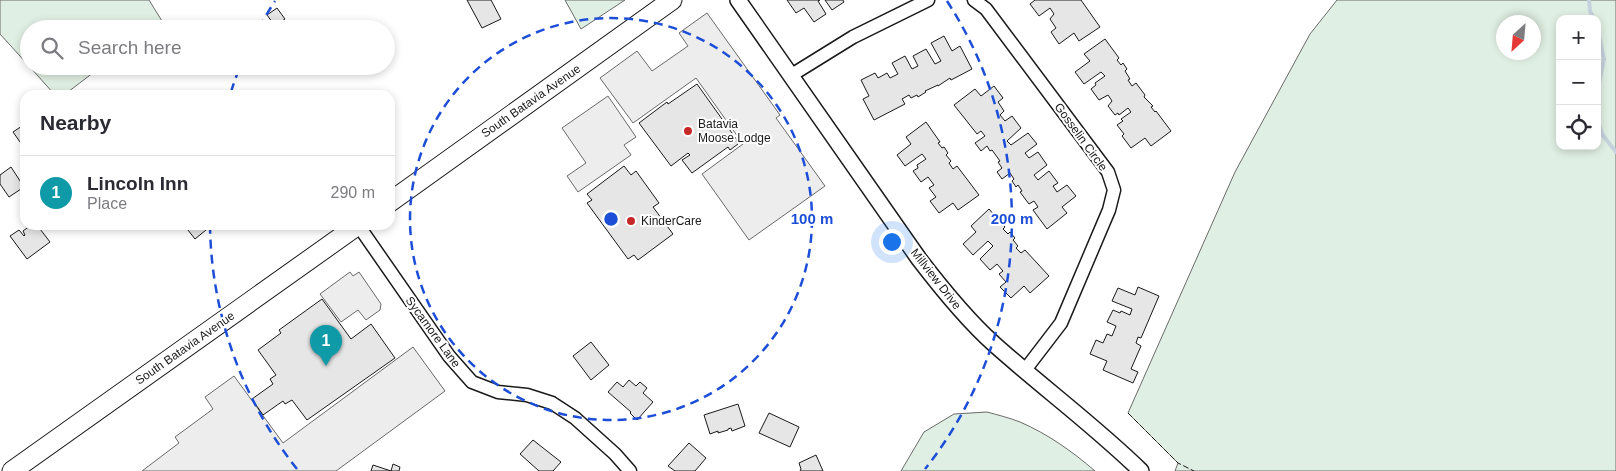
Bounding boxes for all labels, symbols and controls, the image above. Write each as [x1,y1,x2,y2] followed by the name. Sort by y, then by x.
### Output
[1496,15,1541,60] north arrow
[1556,15,1601,150] map controls
[1556,15,1601,60] button: +
[20,20,395,75] search box
[38,34,66,62] icon: search
[78,37,182,58] text: Search here
[1556,60,1601,105] button: −
[479,61,584,141] street label: South Batavia Avenue
[1052,100,1111,174] street label: Gosselin Circle
[1556,105,1601,150] button: locate
[40,111,111,134] text: Nearby
[698,117,771,145] place label: Batavia Moose Lodge
[682,125,694,137] marker: Batavia Moose Lodge
[87,173,188,194] text: Lincoln Inn
[52,184,60,201] text: 1
[331,184,375,201] text: 290 m
[87,195,127,212] text: Place
[602,210,620,228] centre of rings
[791,210,833,227] text: 100 m
[991,210,1033,227] text: 200 m
[641,214,702,228] place label: KinderCare
[625,215,637,227] marker: KinderCare
[879,229,905,255] your location
[908,246,964,312] street label: Millview Drive
[403,294,464,370] street label: Sycamore Lane
[133,308,238,388] street label: South Batavia Avenue
[310,325,342,366] pin: 1

